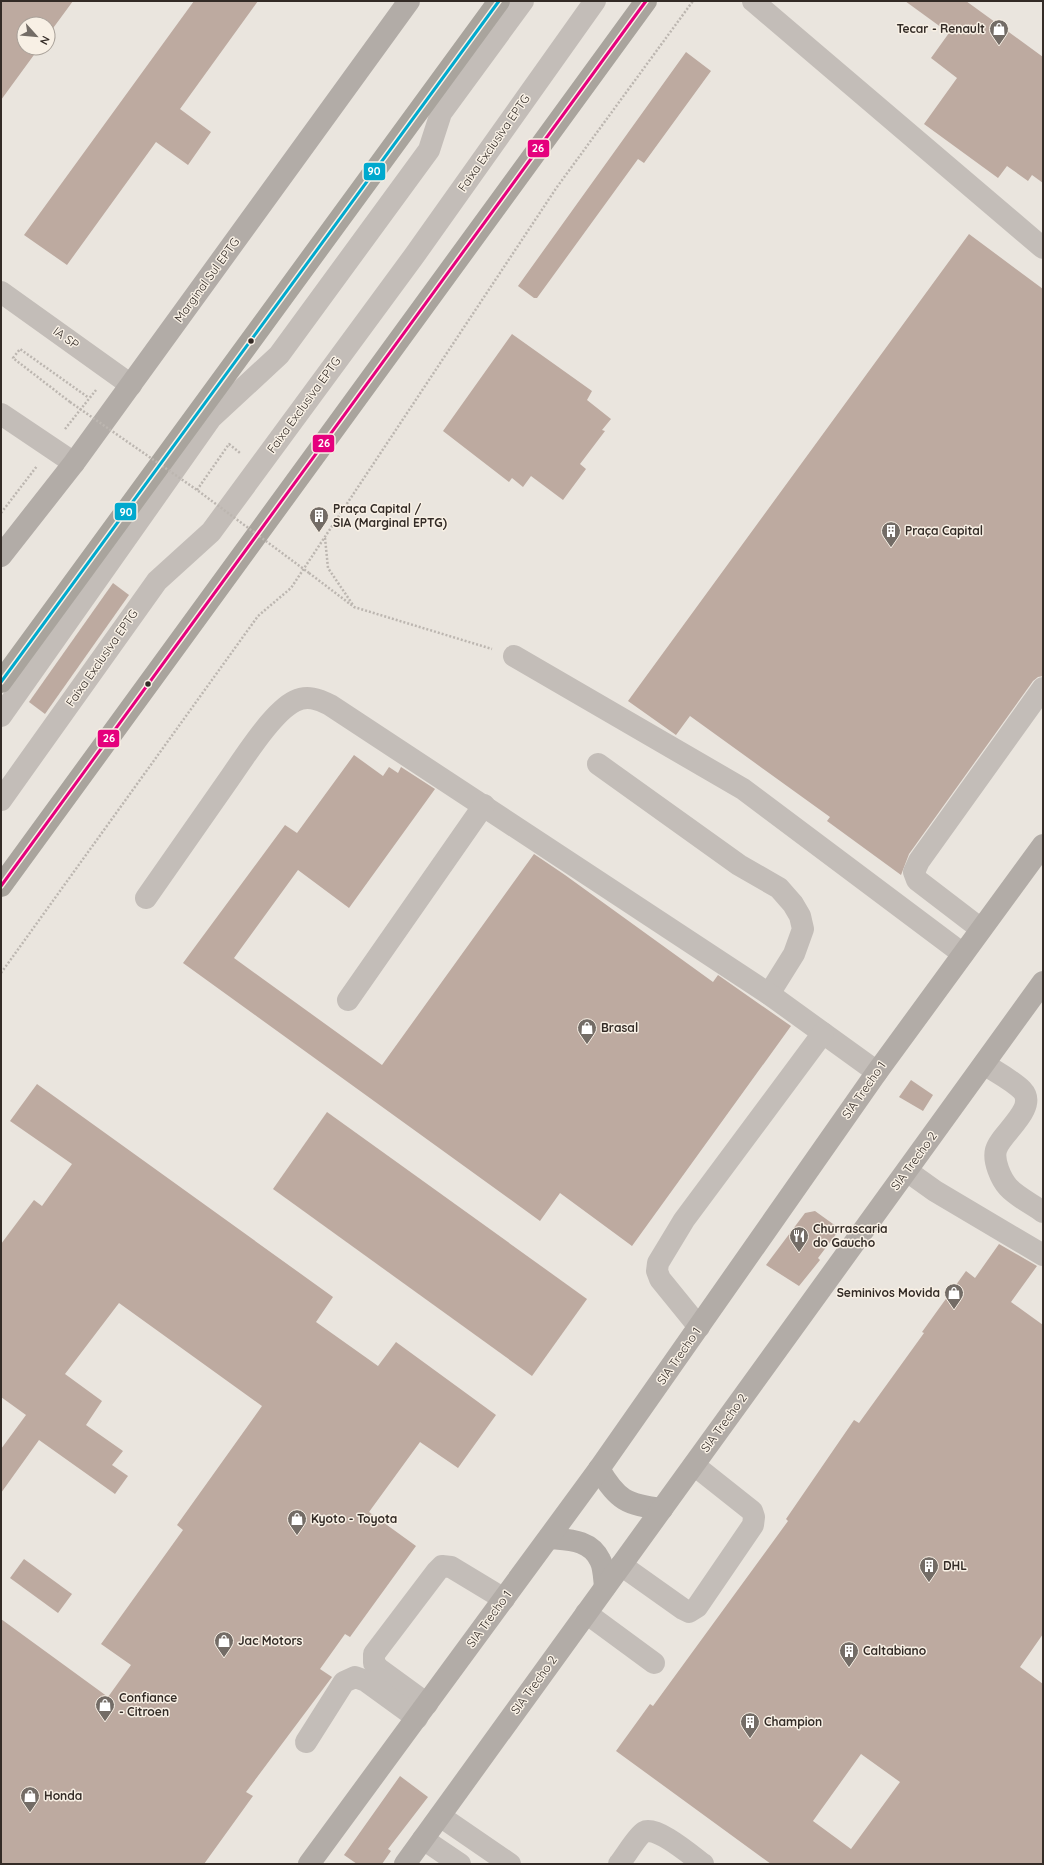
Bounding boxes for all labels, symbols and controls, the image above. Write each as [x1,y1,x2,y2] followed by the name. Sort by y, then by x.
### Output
[16,16,56,56] north arrow
[988,18,1010,46] shop icon: Tecar - Renault
[896,21,985,36] place label: Tecar - Renault
[37,34,53,47] text: N
[454,91,533,194] street label: Faixa Exclusiva EPTG
[527,139,550,158] line badge: 26
[532,141,544,155] text: 26
[363,162,386,181] line badge: 90
[367,164,381,178] text: 90
[171,234,242,325] street label: Marginal Sul EPTG
[51,323,82,352] street label: IA SP
[246,336,256,346] unlabelled marker
[264,354,344,456] street label: Faixa Exclusiva EPTG
[312,434,335,453] line badge: 26
[318,436,330,450] text: 26
[333,501,447,530] place label: Praça Capital / SIA (Marginal EPTG)
[114,502,137,521] line badge: 90
[119,505,133,519] text: 90
[308,505,330,533] building icon: Praça Capital / SIA (Marginal EPTG)
[880,520,902,548] building icon: Praça Capital
[905,523,983,538] place label: Praça Capital
[62,606,141,709] street label: Faixa Exclusiva EPTG
[143,679,153,689] unlabelled marker
[97,729,120,748] line badge: 26
[103,731,115,745] text: 26
[576,1017,598,1045] shop icon: Brasal
[601,1020,638,1035] place label: Brasal
[838,1058,889,1121] street label: SIA Trecho 1
[887,1128,940,1193] street label: SIA Trecho 2
[813,1221,888,1250] place label: Churrascaria do Gaucho
[788,1225,810,1253] restaurant icon: Churrascaria do Gaucho
[943,1282,965,1310] shop icon: Seminivos Movida
[837,1285,940,1300] place label: Seminivos Movida
[653,1324,704,1387] street label: SIA Trecho 1
[697,1390,750,1455] street label: SIA Trecho 2
[286,1508,308,1536] shop icon: Kyoto - Toyota
[311,1511,397,1526] place label: Kyoto - Toyota
[918,1555,940,1583] building icon: DHL
[943,1558,967,1573] place label: DHL
[463,1587,514,1650] street label: SIA Trecho 1
[213,1630,235,1658] shop icon: Jac Motors
[238,1633,303,1648] place label: Jac Motors
[838,1640,860,1668] building icon: Caltabiano
[863,1643,927,1658] place label: Caltabiano
[507,1652,560,1717] street label: SIA Trecho 2
[119,1690,177,1719] place label: Confiance - Citroen
[94,1694,116,1722] shop icon: Confiance - Citroen
[739,1711,761,1739] building icon: Champion
[764,1714,822,1729] place label: Champion
[19,1785,41,1813] shop icon: Honda
[44,1788,82,1803] place label: Honda

